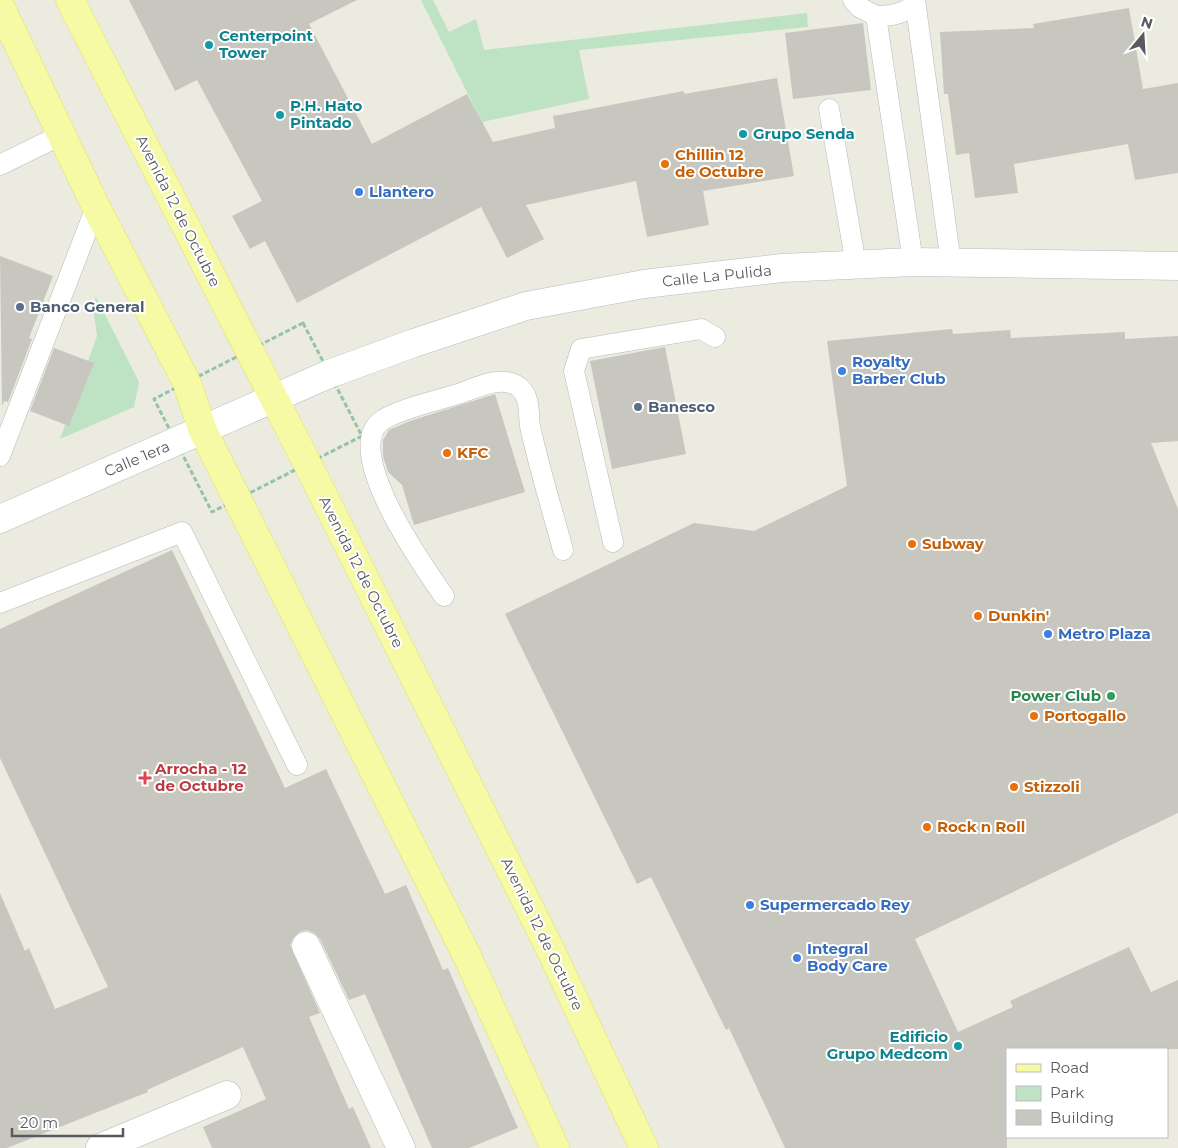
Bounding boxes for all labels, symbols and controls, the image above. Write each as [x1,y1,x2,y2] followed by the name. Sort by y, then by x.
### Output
[1118,10,1168,60] north arrow
[1139,12,1155,33] text: N
[219,26,314,62] place label: Centerpoint Tower
[203,39,215,51] marker: Centerpoint Tower
[290,96,362,132] place label: P.H. Hato Pintado
[274,109,286,121] marker: P.H. Hato Pintado
[753,124,855,143] place label: Grupo Senda
[737,128,749,140] marker: Grupo Senda
[132,132,225,290] street label: Avenida 12 de Octubre
[675,145,764,181] place label: Chillin 12 de Octubre
[659,158,671,170] marker: Chillin 12 de Octubre
[369,182,434,201] place label: Llantero
[353,186,365,198] marker: Llantero
[661,260,773,291] street label: Calle La Pulida
[30,297,145,316] place label: Banco General
[14,301,26,313] marker: Banco General
[852,352,946,388] place label: Royalty Barber Club
[836,365,848,377] marker: Royalty Barber Club
[648,397,715,416] place label: Banesco
[632,401,644,413] marker: Banesco
[101,436,172,481] street label: Calle 1era
[457,443,489,462] place label: KFC
[441,447,453,459] marker: KFC
[315,493,408,651] street label: Avenida 12 de Octubre
[922,534,985,553] place label: Subway
[906,538,918,550] marker: Subway
[988,606,1049,625] place label: Dunkin'
[972,610,984,622] marker: Dunkin'
[1058,624,1151,643] place label: Metro Plaza
[1042,628,1054,640] marker: Metro Plaza
[1011,686,1101,705] place label: Power Club
[1105,690,1117,702] marker: Power Club
[1044,706,1126,725] place label: Portogallo
[1028,710,1040,722] marker: Portogallo
[154,759,247,795] place label: Arrocha - 12 de Octubre
[139,772,151,784] marker: Arrocha - 12 de Octubre
[1024,777,1080,796] place label: Stizzoli
[1008,781,1020,793] marker: Stizzoli
[937,817,1025,836] place label: Rock n Roll
[921,821,933,833] marker: Rock n Roll
[497,854,588,1013] street label: Avenida 12 de Octubre
[760,895,911,914] place label: Supermercado Rey
[744,899,756,911] marker: Supermercado Rey
[807,939,888,975] place label: Integral Body Care
[791,952,803,964] marker: Integral Body Care
[827,1027,948,1063] place label: Edificio Grupo Medcom
[952,1040,964,1052] marker: Edificio Grupo Medcom
[1006,1048,1168,1138] legend
[1050,1058,1089,1077] text: Road
[1050,1083,1084,1102] text: Park
[12,1106,124,1138] scale bar
[1050,1108,1114,1127] text: Building
[20,1113,58,1132] text: 20 m

